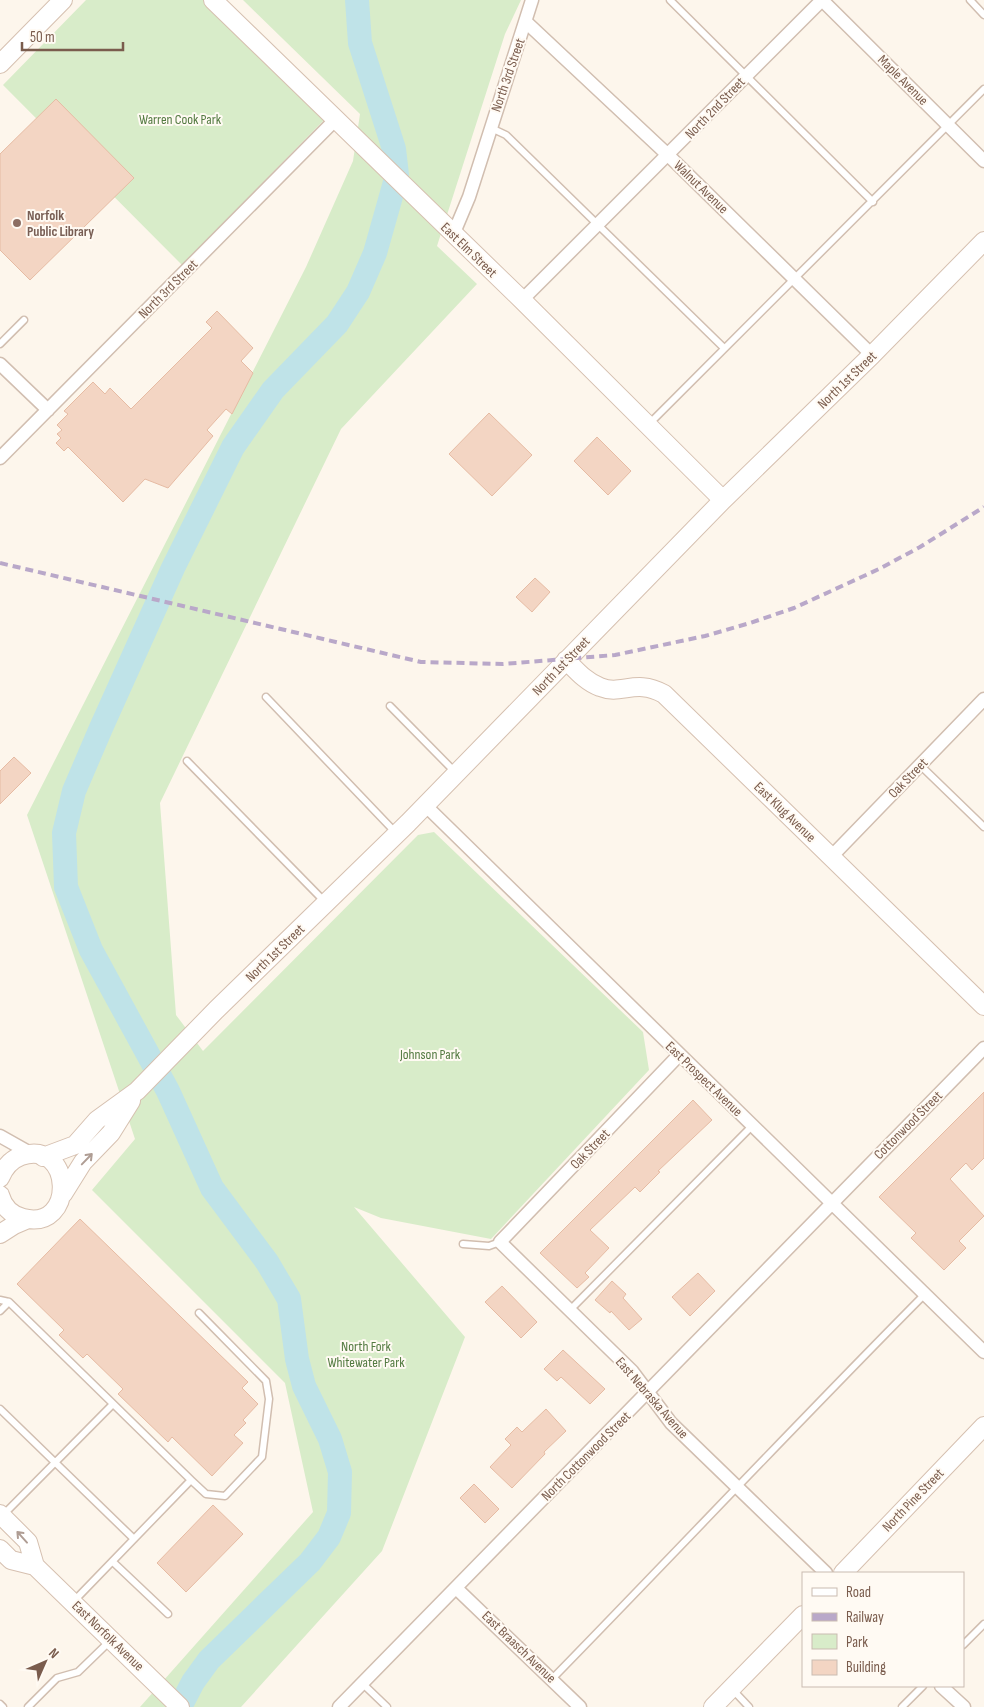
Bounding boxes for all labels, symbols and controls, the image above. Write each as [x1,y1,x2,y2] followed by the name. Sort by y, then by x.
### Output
[22,20,124,52] scale bar
[30,28,55,47] text: 50 m
[487,36,529,114] street label: North 3rd Street
[874,51,932,109] street label: Maple Avenue
[681,74,749,142] street label: North 2nd Street
[139,111,222,128] park label: Warren Cook Park
[670,157,732,217] street label: Walnut Avenue
[27,207,94,240] place label: Norfolk Public Library
[11,217,23,229] marker: Norfolk Public Library
[437,219,501,281] street label: East Elm Street
[135,256,201,322] street label: North 3rd Street
[814,348,880,412] street label: North 1st Street
[529,633,593,699] street label: North 1st Street
[885,754,931,802] street label: Oak Street
[751,778,819,846] street label: East Klug Avenue
[242,921,308,985] street label: North 1st Street
[662,1038,746,1120] street label: East Prospect Avenue
[399,1046,461,1063] park label: Johnson Park
[870,1087,946,1163] street label: Cottonwood Street
[567,1125,613,1173] street label: Oak Street
[81,1152,93,1165] one-way arrow
[327,1338,405,1371] park label: North Fork Whitewater Park
[612,1354,692,1442] street label: East Nebraska Avenue
[538,1408,634,1504] street label: North Cottonwood Street
[879,1465,947,1535] street label: North Pine Street
[17,1531,28,1544] one-way arrow
[802,1572,964,1687] legend
[846,1583,871,1602] text: Road
[68,1597,148,1675] street label: East Norfolk Avenue
[478,1607,560,1687] street label: East Braasch Avenue
[846,1608,884,1627] text: Railway
[846,1633,868,1652] text: Park
[20,1637,70,1687] north arrow
[45,1645,62,1662] text: N
[846,1658,886,1677] text: Building

